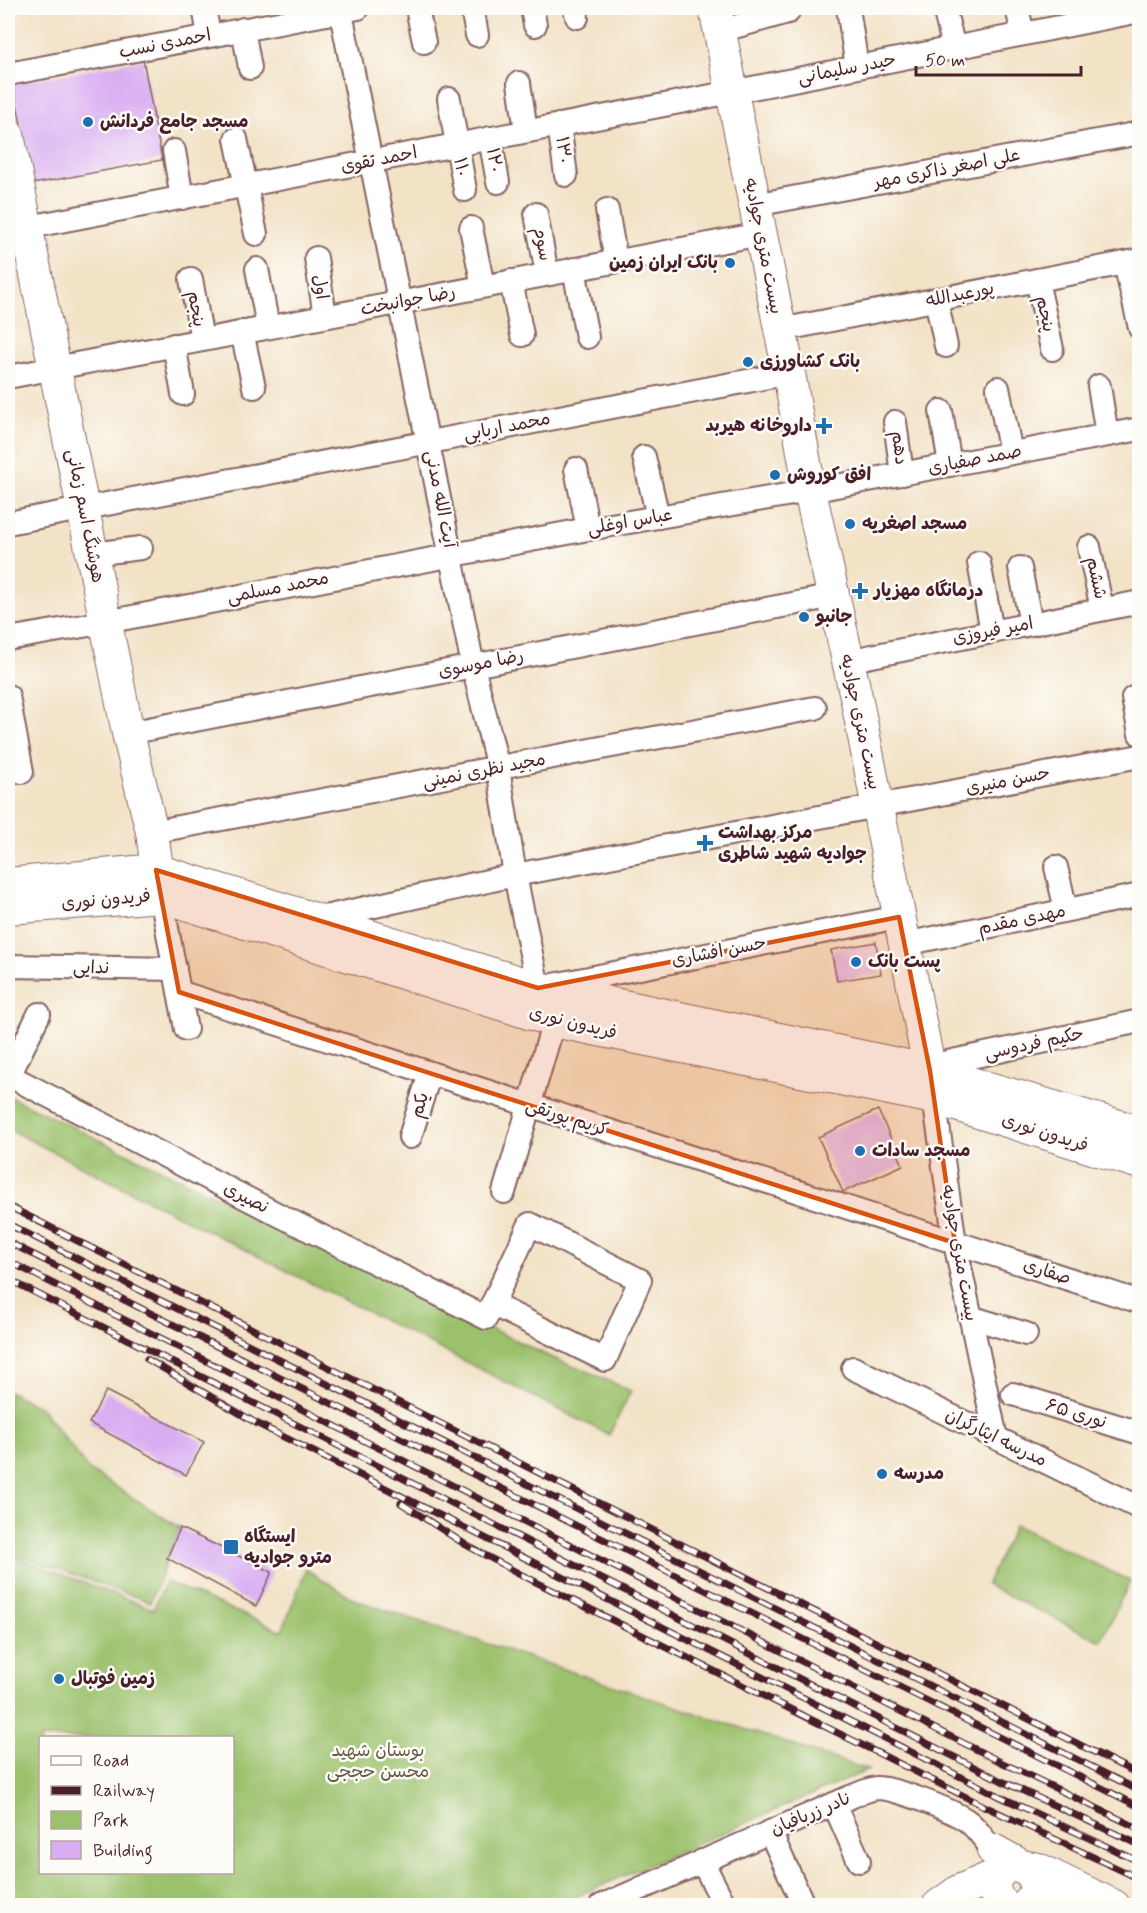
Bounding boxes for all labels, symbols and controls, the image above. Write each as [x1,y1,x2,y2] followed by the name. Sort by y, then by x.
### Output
[117,23,213,65] street label: احمدی نسب
[916,39,1081,77] scale bar
[796,48,898,90] street label: حیدر سلیمانی
[925,49,965,73] text: 50 m
[100,110,248,134] place label: مسجد جامع فردانش
[81,115,95,129] marker: مسجد جامع فردانش
[549,135,577,165] street label: ۱۳۰
[339,141,419,179] street label: احمد تقوی
[870,143,1022,195] street label: علی اصغر ذاکری مهر
[480,146,508,174] street label: ۱۲۰
[447,155,475,179] street label: ۱۱۰
[738,176,788,316] street label: بیست متری جوادیه
[526,225,557,263] street label: سوم
[609,251,718,275] place label: بانک ایران زمین
[723,256,737,270] marker: بانک ایران زمین
[306,273,334,301] street label: اول
[924,277,996,313] street label: پورعبدالله
[358,280,458,322] street label: رضا جوانبخت
[180,289,211,329] street label: پنجم
[1029,294,1061,334] street label: پنجم
[760,350,860,374] place label: بانک کشاورزی
[741,355,755,369] marker: بانک کشاورزی
[462,407,552,447] street label: محمد اربابی
[705,414,812,438] place label: داروخانه هیربد
[817,419,831,433] marker: داروخانه هیربد
[884,430,913,466] street label: دهم
[926,439,1024,481] street label: صمد صفیاری
[59,447,110,585] street label: هوشنگ اسم زمانی
[419,448,462,551] street label: آیت‌ الله مدنی
[787,463,871,487] place label: افق کوروش
[768,468,782,482] marker: افق کوروش
[586,503,674,541] street label: عباس اوغلی
[862,512,967,536] place label: مسجد اصغریه
[843,517,857,531] marker: مسجد اصغریه
[1079,555,1112,601] street label: ششم
[225,566,331,610] street label: محمد مسلمی
[872,579,983,603] place label: درمانگاه مهزیار
[851,582,869,600] marker: درمانگاه مهزیار
[814,605,853,629] place label: جانبو
[797,610,811,624] marker: جانبو
[951,611,1035,651] street label: امیر فیروزی
[436,644,526,684] street label: رضا موسوی
[834,652,886,792] street label: بیست متری جوادیه
[420,747,548,795] street label: مجید نظری نمینی
[964,761,1052,801] street label: حسن منیری
[718,821,867,866] place label: مرکز بهداشت جوادیه شهید شاطری
[696,834,714,852] marker: مرکز بهداشت جوادیه شهید شاطری
[60,884,152,916] street label: فریدون نوری
[976,899,1068,942] street label: مهدی مقدم
[670,931,768,973] street label: حسن افشاری
[868,950,941,974] place label: پست بانک
[849,955,863,969] marker: پست بانک
[73,956,109,980] street label: ندایی
[527,1001,619,1045] street label: فریدون نوری
[982,1022,1086,1067] street label: حکیم فردوسی
[405,1089,436,1121] street label: یکم
[522,1093,612,1144] street label: کریم پورتقی
[999,1108,1091,1158] street label: فریدون نوری
[872,1139,970,1163] place label: مسجد سادات
[853,1144,867,1158] marker: مسجد سادات
[219,1176,273,1220] street label: نصیری
[935,1183,983,1323] street label: بیست متری جوادیه
[1020,1253,1074,1291] street label: صفاری
[1042,1393,1110,1435] street label: نوری ۶۵
[941,1403,1051,1473] street label: مدرسه ایثارگران
[894,1462,944,1486] place label: مدرسه
[875,1467,889,1481] marker: مدرسه
[244,1525,332,1570] place label: ایستگاه مترو جوادیه
[222,1538,240,1556] marker: ایستگاه مترو جوادیه
[71,1667,155,1691] place label: زمین فوتبال
[52,1672,66,1686] marker: زمین فوتبال
[39,1736,234,1874] legend
[327,1739,429,1784] park label: بوستان شهید محسن حججی
[93,1749,129,1773] text: Road
[93,1779,155,1803] text: Railway
[767,1786,855,1842] street label: نادر زربافیان
[93,1809,129,1833] text: Park
[93,1839,153,1865] text: Building

